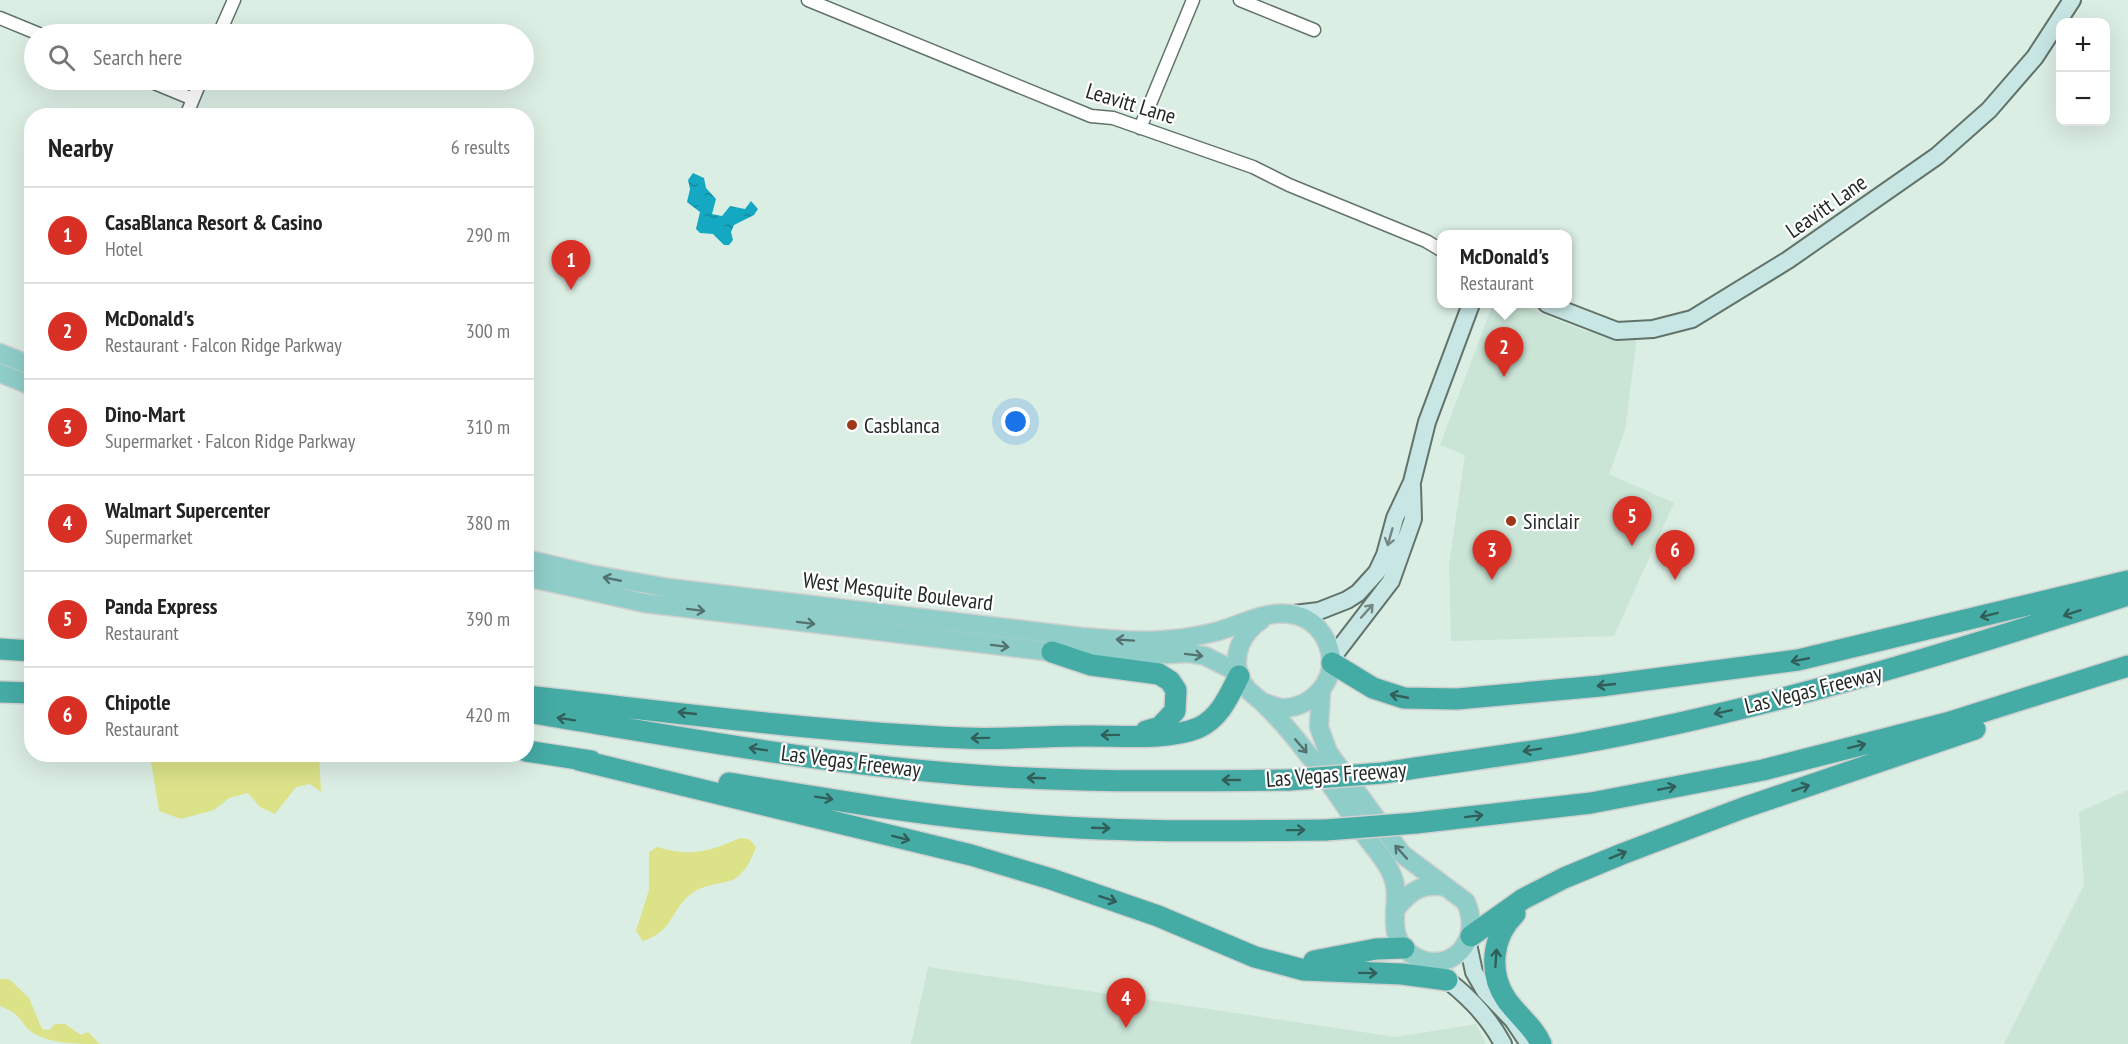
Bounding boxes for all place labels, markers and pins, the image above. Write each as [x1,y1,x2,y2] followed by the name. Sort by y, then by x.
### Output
[552,240,590,290] pin: 1
[1484,328,1524,377] pin: 2
[864,411,940,439] place label: Casblanca
[845,418,859,432] marker: Casblanca
[1612,496,1652,546] pin: 5
[1523,507,1579,535] place label: Sinclair
[1504,514,1518,528] marker: Sinclair
[1472,530,1512,580] pin: 3
[1656,530,1694,580] pin: 6
[1106,978,1146,1028] pin: 4

